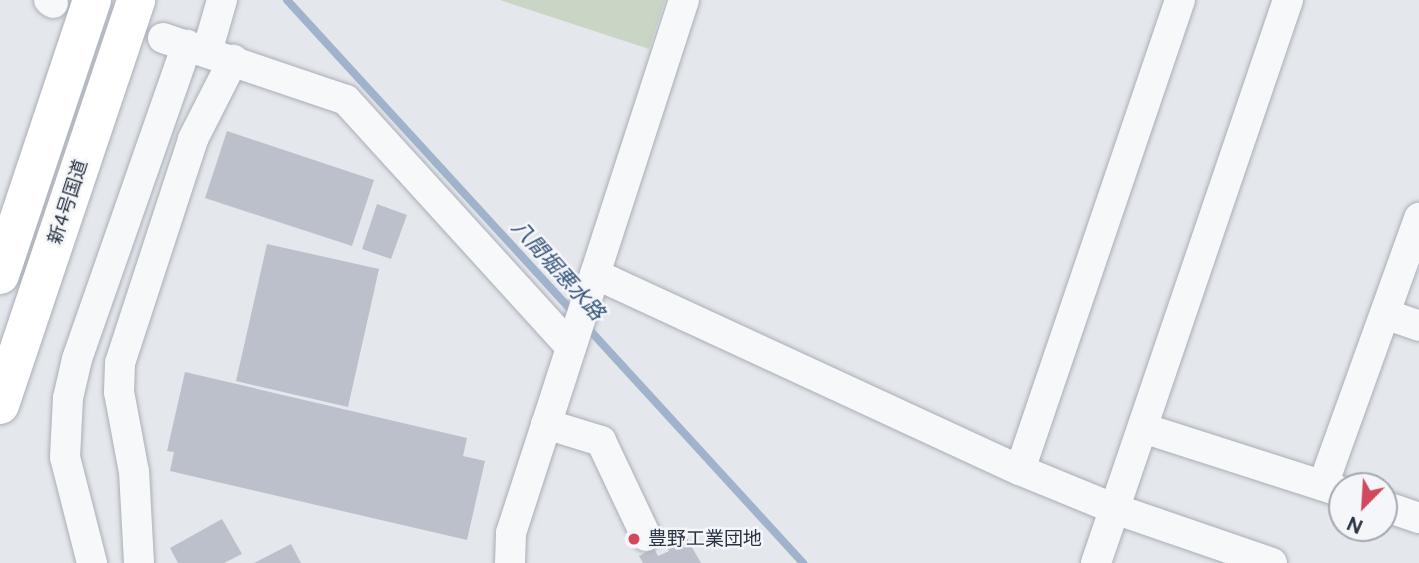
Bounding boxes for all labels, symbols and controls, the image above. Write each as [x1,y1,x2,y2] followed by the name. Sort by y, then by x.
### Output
[44,157,92,247] street label: 新4号国道
[506,215,610,325] water label: 八間堀悪水路
[1328,472,1398,542] north arrow
[1344,511,1366,538] text: N
[648,528,762,550] place label: 豊野工業団地
[626,531,642,547] marker: 豊野工業団地

